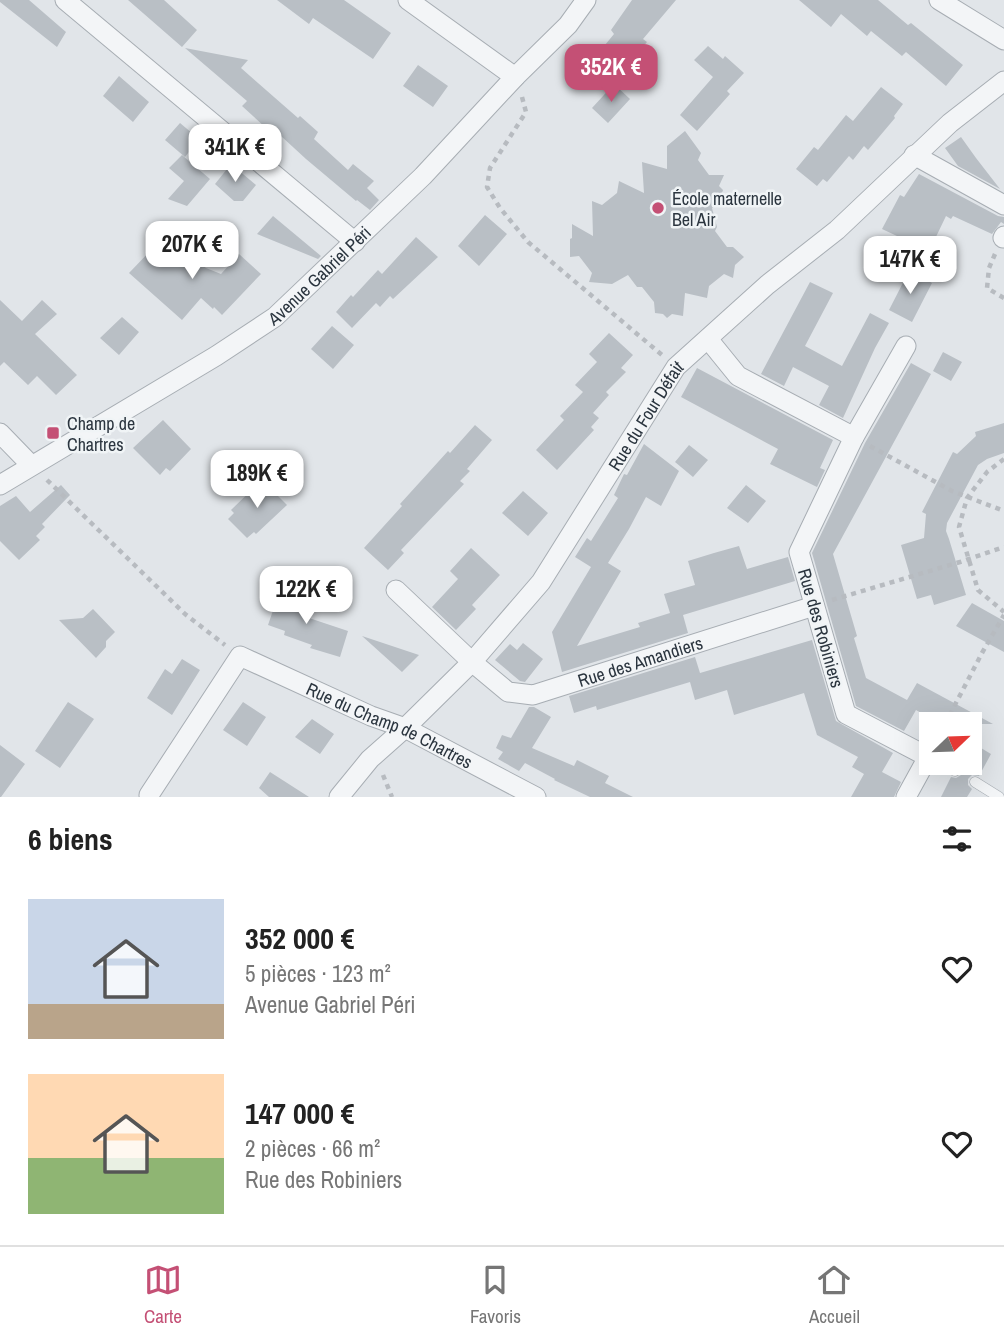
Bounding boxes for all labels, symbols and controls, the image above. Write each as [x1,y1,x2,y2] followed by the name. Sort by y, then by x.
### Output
[554,44,668,104] pin: 352K €
[581,51,641,82] text: 352K €
[178,124,292,184] pin: 341K €
[205,131,265,162] text: 341K €
[672,186,782,232] place label: École maternelle Bel Air
[650,200,666,216] marker: École maternelle Bel Air
[262,220,376,331] street label: Avenue Gabriel Péri
[135,222,249,281] pin: 207K €
[162,228,222,259] text: 207K €
[853,236,967,296] pin: 147K €
[880,243,940,274] text: 147K €
[602,354,688,475] street label: Rue du Four Défait
[67,411,135,457] place label: Champ de Chartres
[45,425,61,441] marker: Champ de Chartres
[200,450,314,510] pin: 189K €
[227,457,287,488] text: 189K €
[792,565,850,691] street label: Rue des Robiniers
[249,566,363,626] pin: 122K €
[276,573,336,604] text: 122K €
[574,630,706,693] street label: Rue des Amandiers
[303,676,477,774] street label: Rue du Champ de Chartres
[919,712,982,775] north arrow
[919,712,982,775] map controls
[28,819,113,859] text: 6 biens
[938,820,976,858] icon: filters
[245,918,354,958] text: 352 000 €
[84,927,168,1011] icon: home
[938,950,976,988] icon: heart
[245,958,391,989] text: 5 pièces · 123 m²
[245,989,416,1020] text: Avenue Gabriel Péri
[245,1093,354,1133] text: 147 000 €
[84,1102,168,1186] icon: home
[938,1125,976,1163] icon: heart
[245,1133,380,1164] text: 2 pièces · 66 m²
[245,1164,402,1195] text: Rue des Robiniers
[144,1261,182,1329] tab: Carte
[470,1261,521,1329] tab: Favoris
[809,1261,860,1329] tab: Accueil

